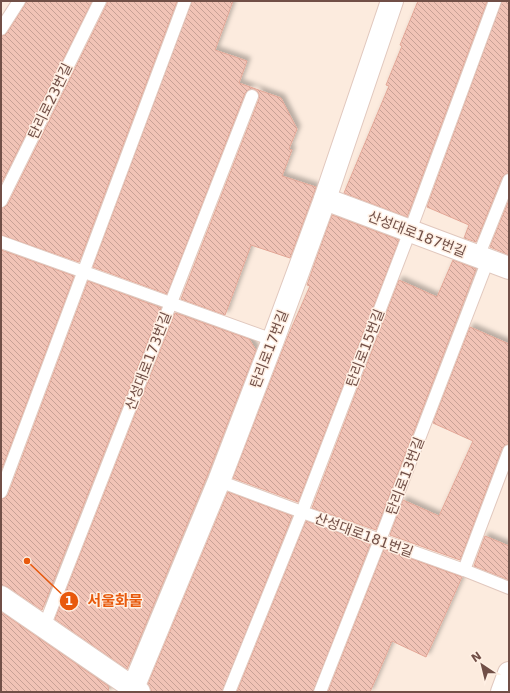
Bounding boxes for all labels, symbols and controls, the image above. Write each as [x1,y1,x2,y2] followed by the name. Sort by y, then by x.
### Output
[25,61,75,141] street label: 탄리로23번길
[366,208,468,260] street label: 산성대로187번길
[343,307,387,389] street label: 탄리로15번길
[247,308,291,390] street label: 탄리로17번길
[122,310,174,412] street label: 산성대로173번길
[383,435,427,517] street label: 탄리로13번길
[312,510,416,560] street label: 산성대로181번길
[59,587,151,614] callout: 서울화물
[87,592,143,610] text: 서울화물
[65,594,73,608] text: 1
[462,645,502,685] north arrow
[469,649,484,665] text: N

